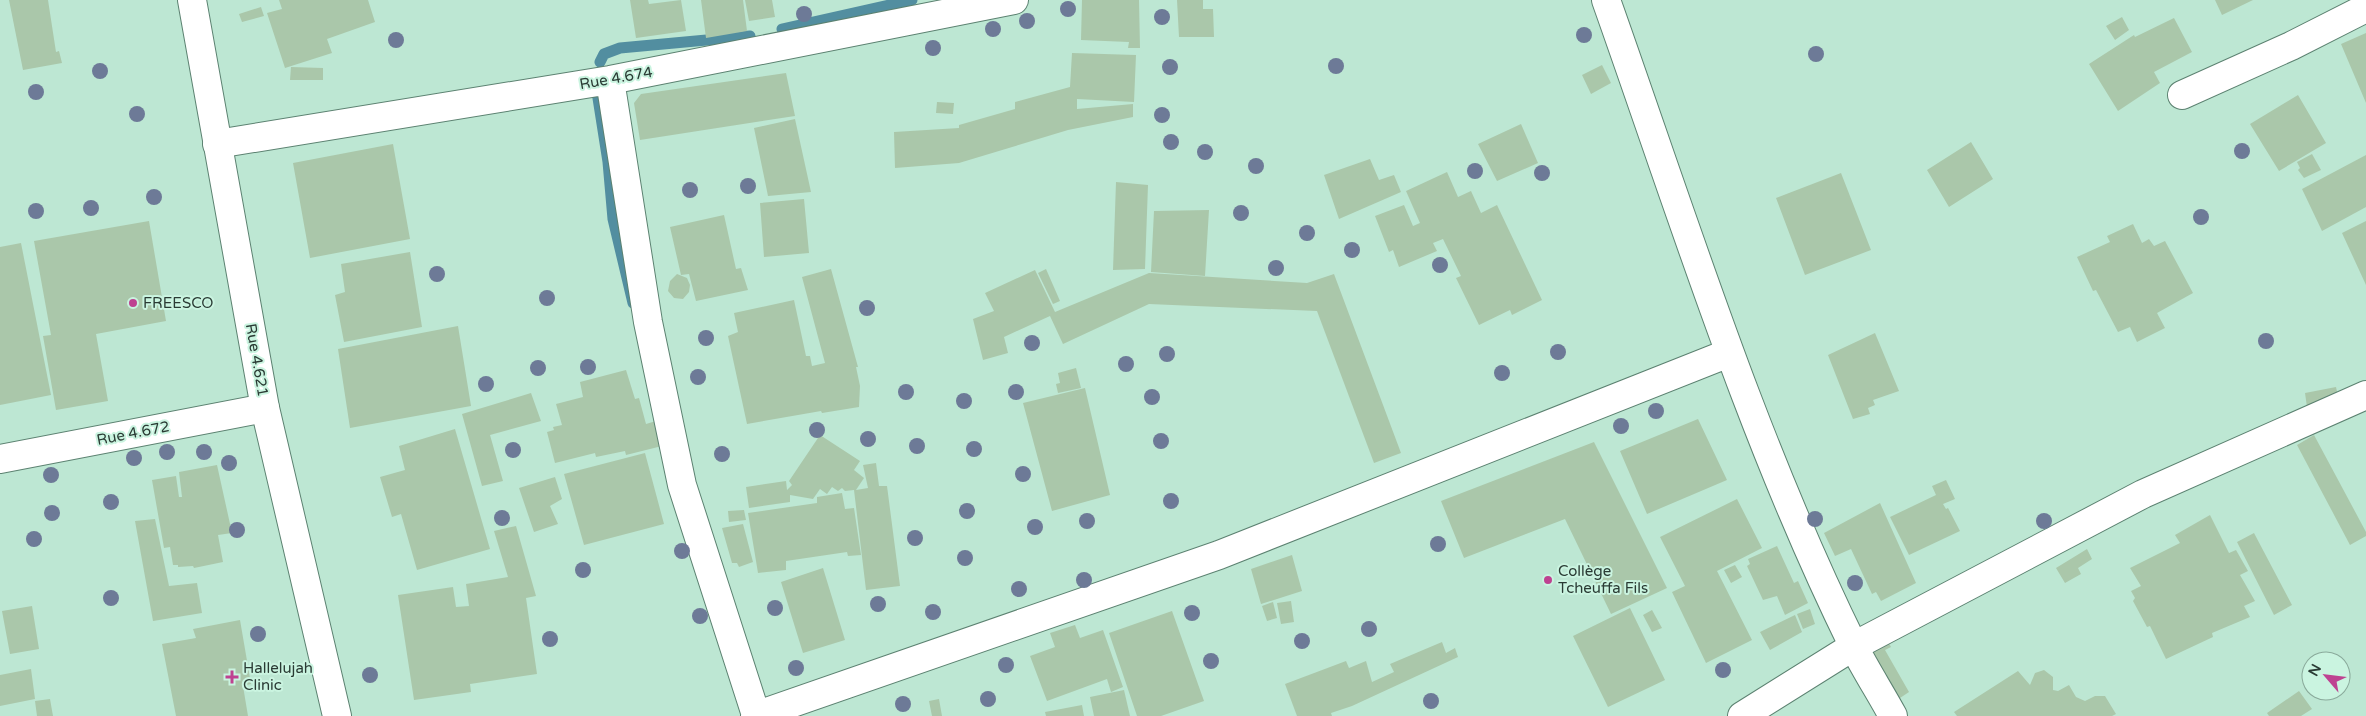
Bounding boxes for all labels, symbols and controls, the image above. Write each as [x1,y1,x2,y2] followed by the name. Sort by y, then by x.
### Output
[578,63,654,93] street label: Rue 4.674
[143,294,214,312] place label: FREESCO
[127,297,139,309] marker: FREESCO
[242,322,272,398] street label: Rue 4.621
[95,417,171,449] street label: Rue 4.672
[1558,562,1648,597] place label: Collège Tcheuffa Fils
[1542,574,1554,586] marker: Collège Tcheuffa Fils
[2301,651,2351,701] north arrow
[243,659,313,694] place label: Hallelujah Clinic
[2305,661,2325,679] text: N
[225,670,239,684] marker: Hallelujah Clinic

